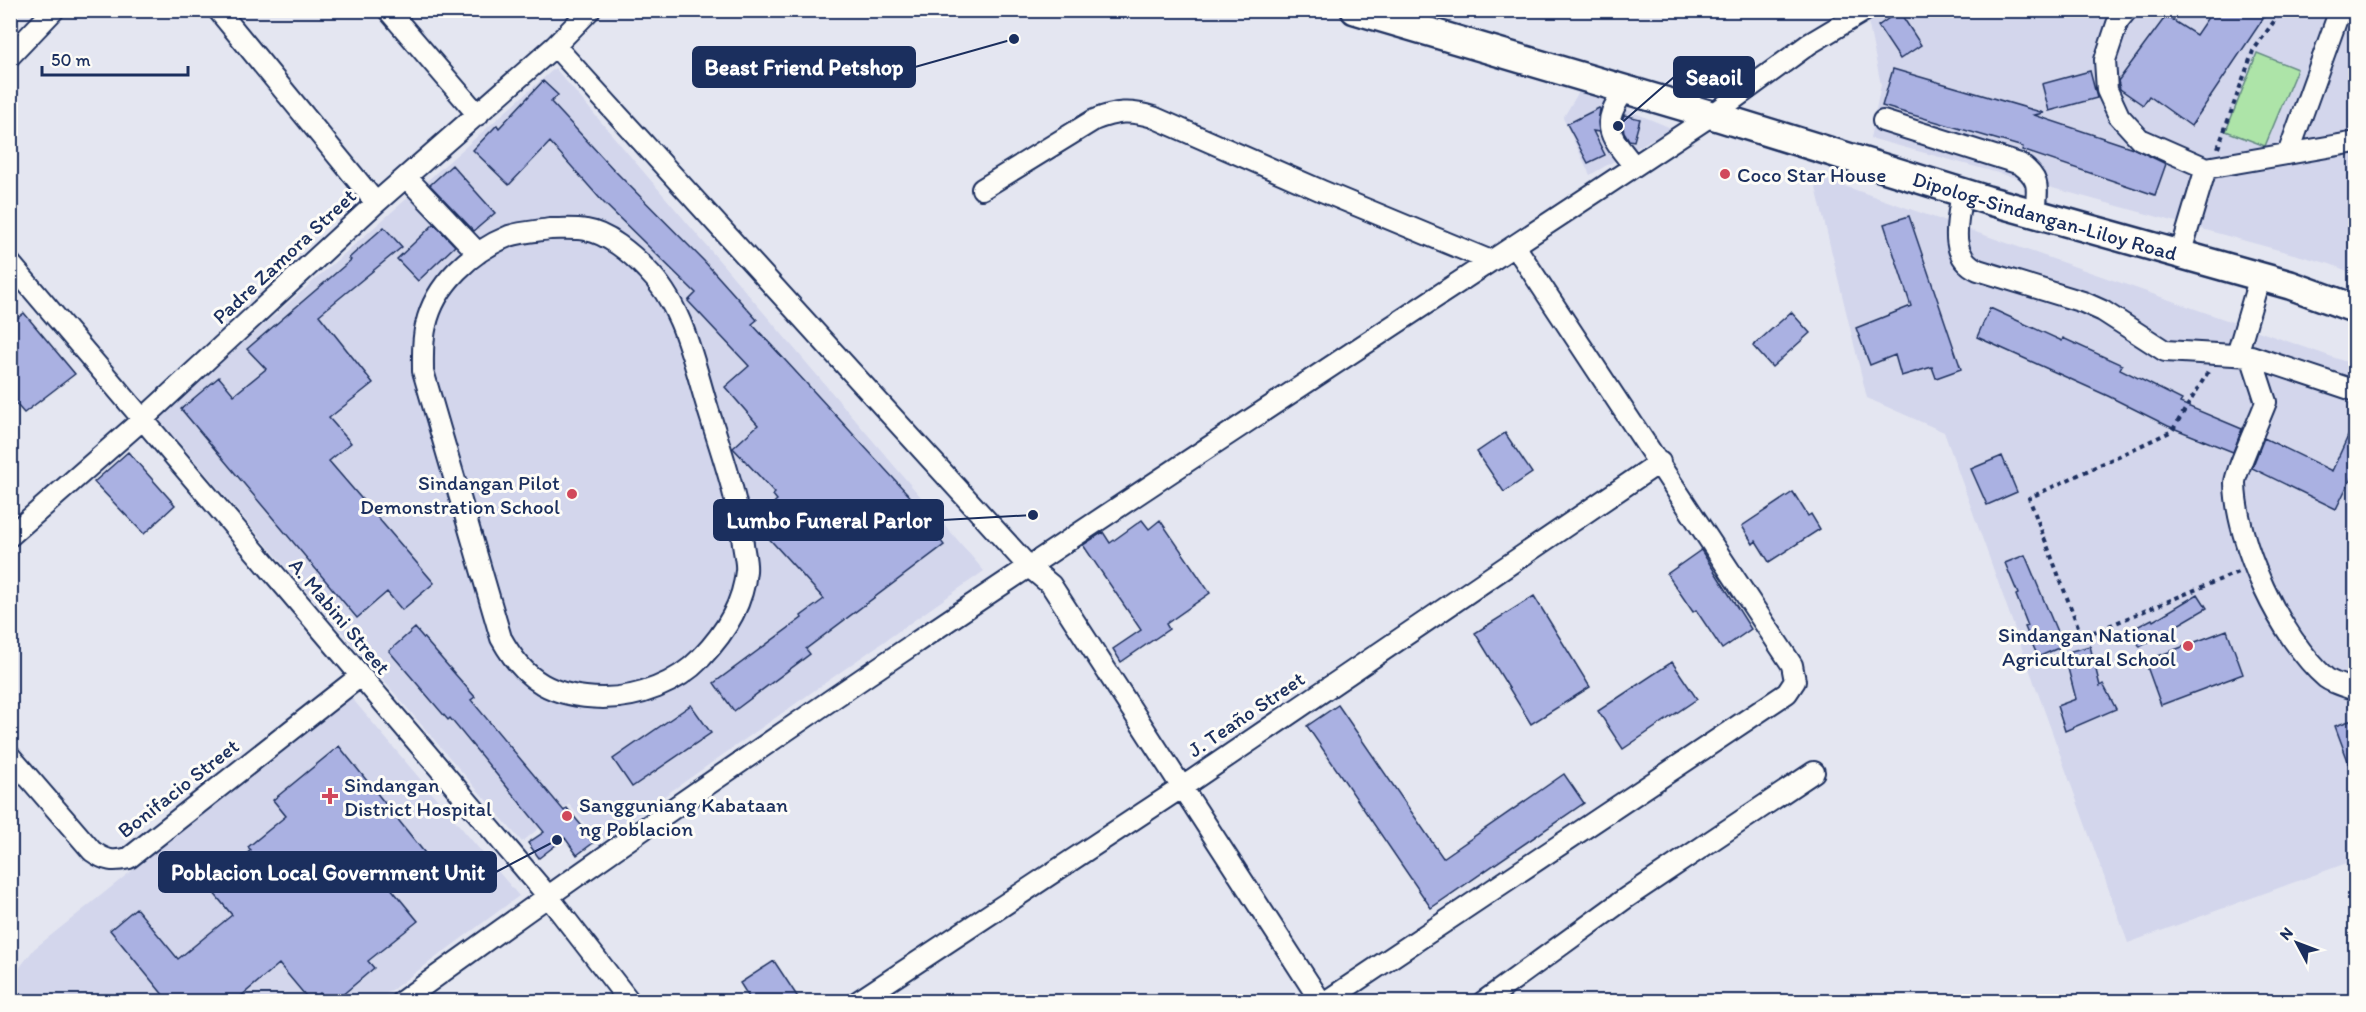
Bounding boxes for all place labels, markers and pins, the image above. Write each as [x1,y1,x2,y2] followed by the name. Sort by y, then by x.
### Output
[693,47,915,87] callout: Beast Friend Petshop
[1674,57,1754,97] callout: Seaoil
[1737,162,1886,187] place label: Coco Star House
[1718,167,1732,181] marker: Coco Star House
[360,470,560,519] place label: Sindangan Pilot Demonstration School
[565,487,579,501] marker: Sindangan Pilot Demonstration School
[714,500,943,540] callout: Lumbo Funeral Parlor
[1998,622,2176,671] place label: Sindangan National Agricultural School
[2181,639,2195,653] marker: Sindangan National Agricultural School
[344,772,492,821] place label: Sindangan District Hospital
[321,787,339,805] marker: Sindangan District Hospital
[579,792,788,841] place label: Sangguniang Kabataan ng Poblacion
[560,809,574,823] marker: Sangguniang Kabataan ng Poblacion
[159,852,496,892] callout: Poblacion Local Government Unit

